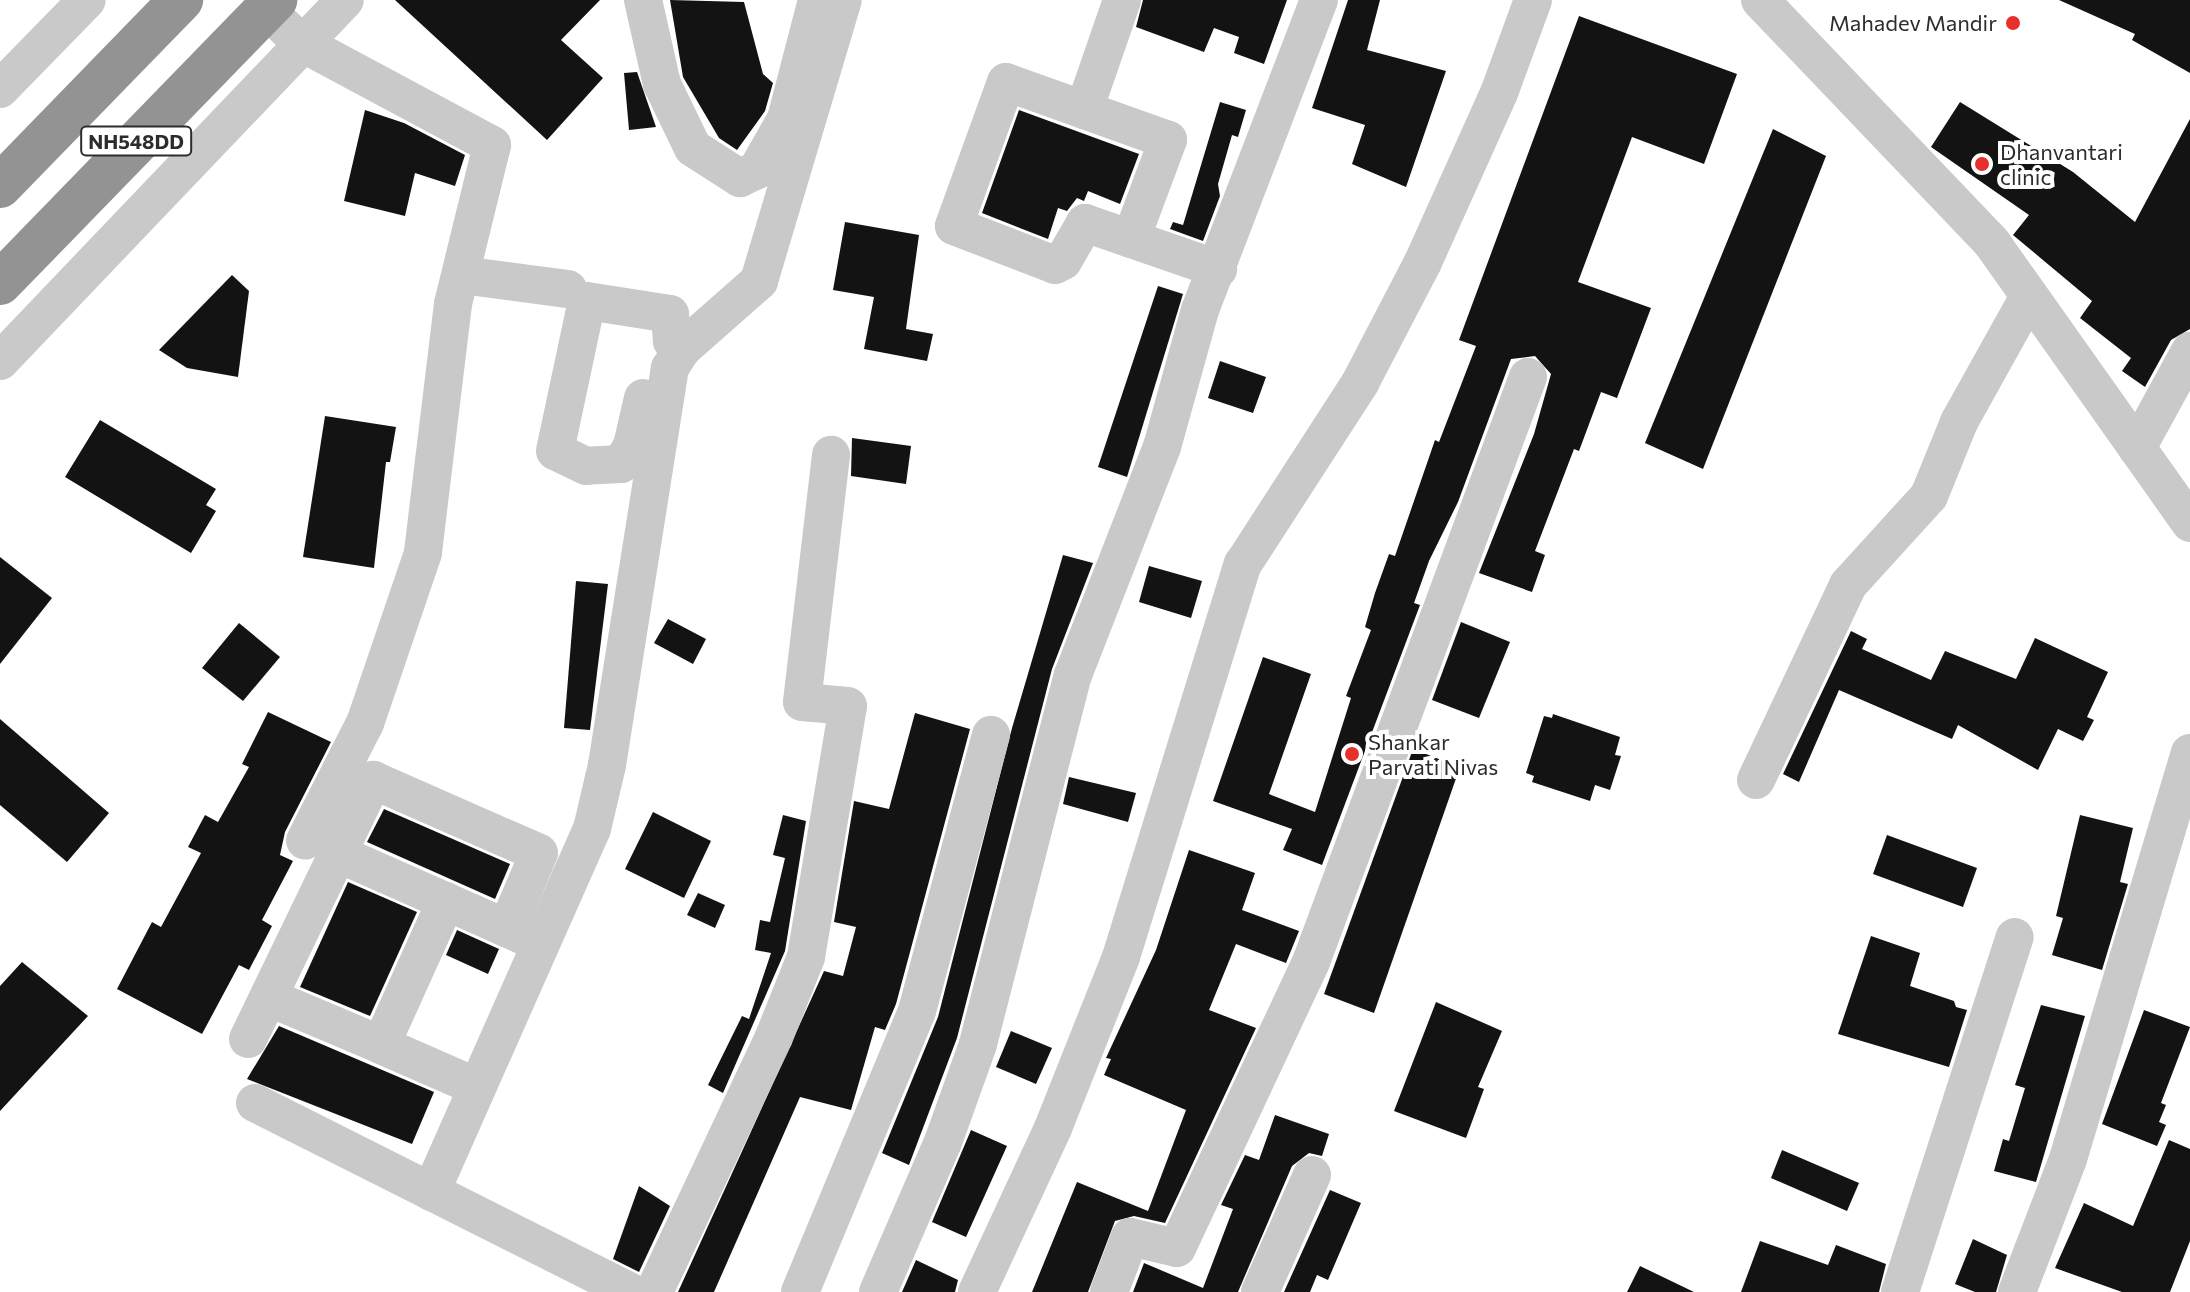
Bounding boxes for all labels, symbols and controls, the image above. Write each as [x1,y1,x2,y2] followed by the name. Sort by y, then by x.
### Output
[1829,10,1997,36] place label: Mahadev Mandir
[2004,14,2022,32] marker: Mahadev Mandir
[80,125,192,157] road number: NH548DD
[2000,138,2123,190] place label: Dhanvantari clinic
[1971,153,1993,175] marker: Dhanvantari clinic
[1368,728,1498,780] place label: Shankar Parvati Nivas
[1343,745,1361,763] marker: Shankar Parvati Nivas

